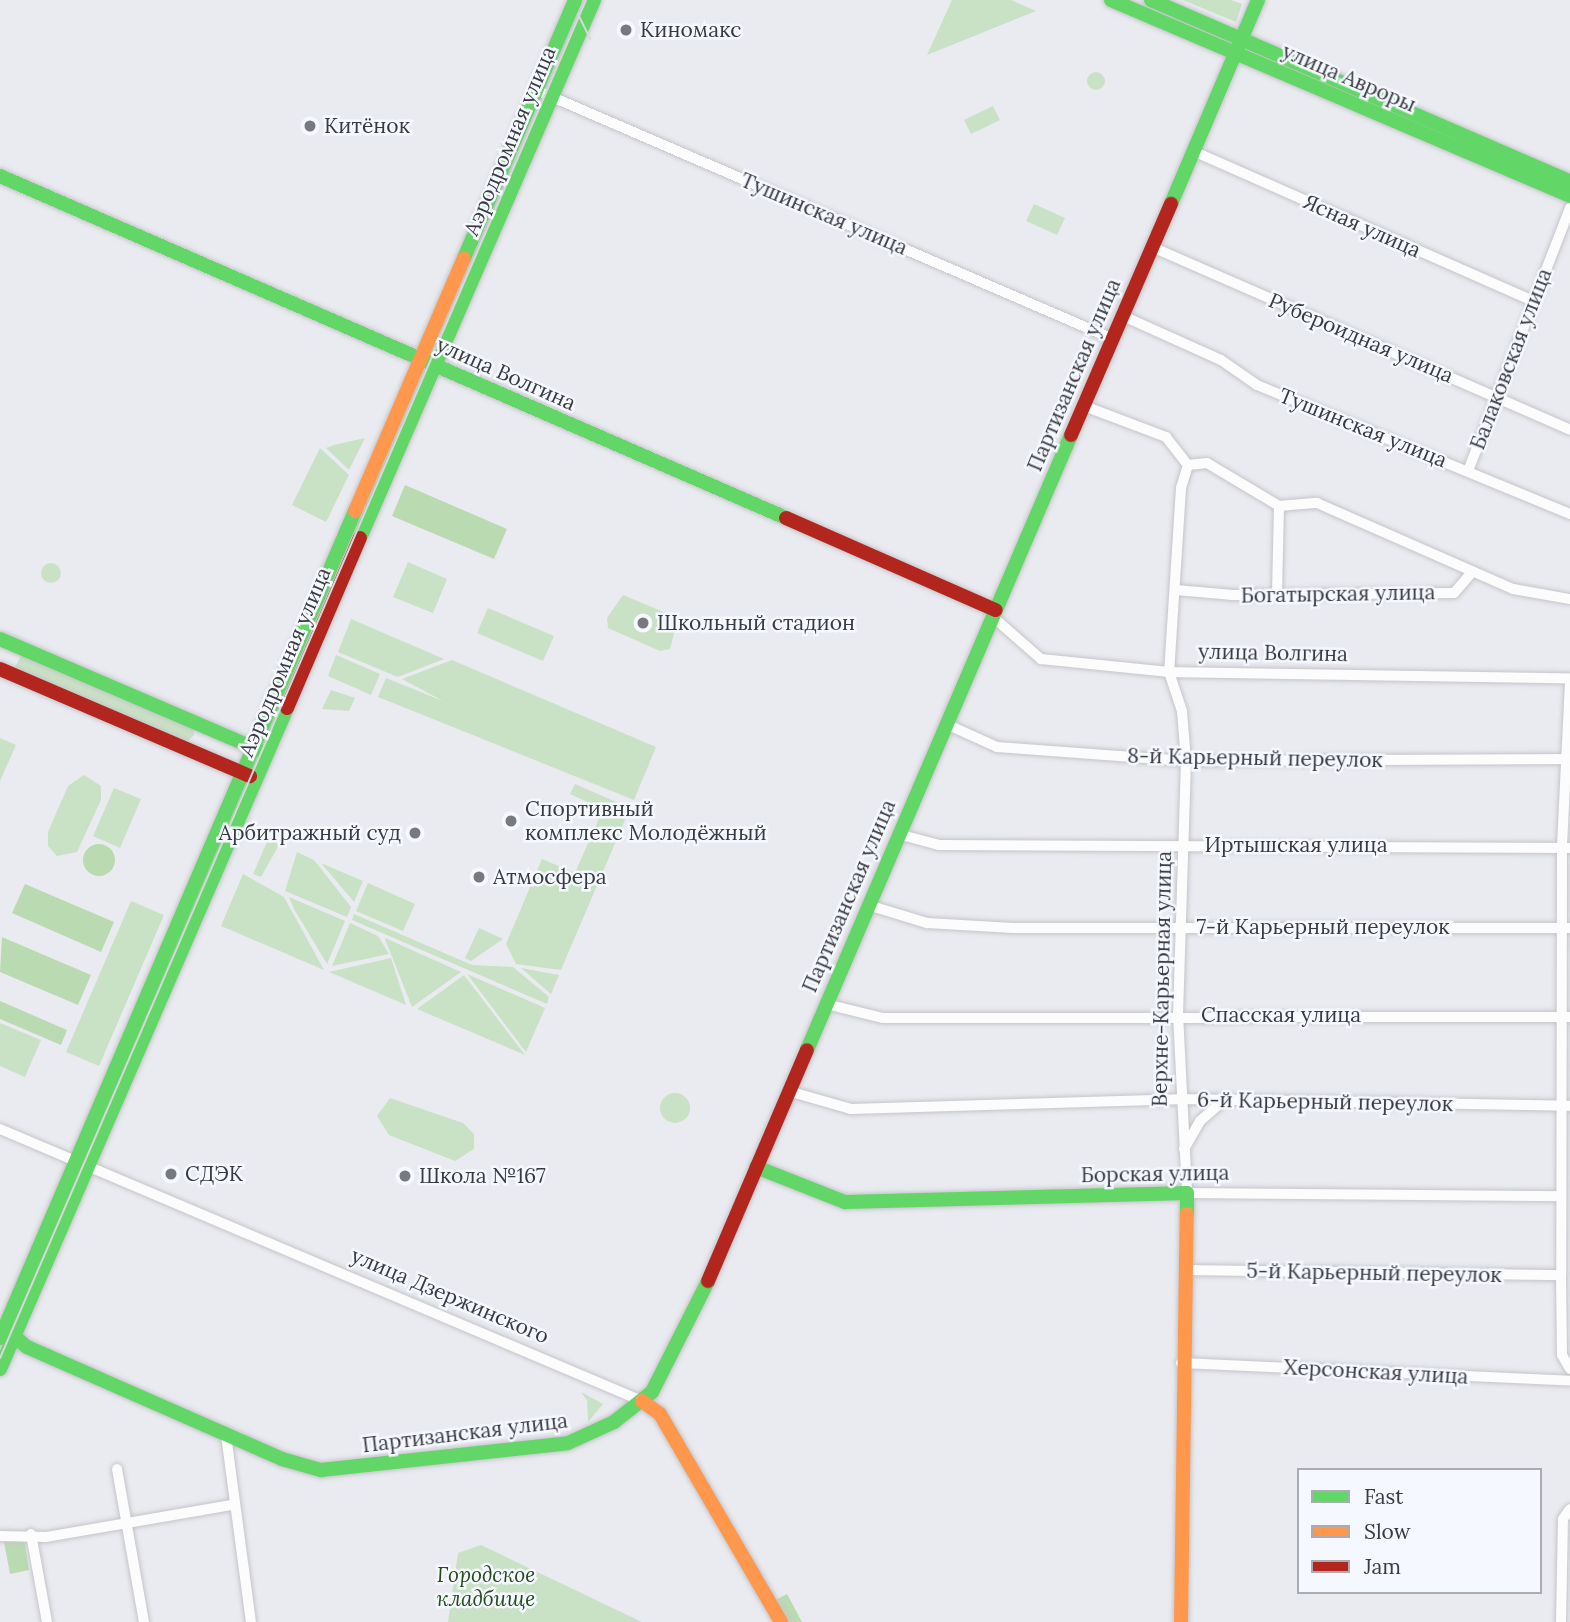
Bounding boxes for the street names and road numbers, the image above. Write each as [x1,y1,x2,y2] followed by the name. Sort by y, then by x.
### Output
[1278,38,1420,118] street label: улица Авроры
[459,43,561,239] street label: Аэродромная улица
[737,167,911,261] street label: Тушинская улица
[1299,189,1425,263] street label: Ясная улица
[1465,265,1557,453] street label: Балаковская улица
[1022,275,1126,475] street label: Партизанская улица
[1265,288,1457,388] street label: Рубероидная улица
[432,332,580,416] street label: улица Волгина
[1275,383,1451,473] street label: Тушинская улица
[234,564,336,760] street label: Аэродромная улица
[1241,580,1435,608] street label: Богатырская улица
[1198,639,1348,667] street label: улица Волгина
[1127,743,1383,773] street label: 8-й Карьерный переулок
[797,796,901,996] street label: Партизанская улица
[1204,832,1388,858] street label: Иртышская улица
[1147,851,1177,1107] street label: Верхне-Карьерная улица
[1196,914,1450,940] street label: 7-й Карьерный переулок
[1201,1002,1361,1028] street label: Спасская улица
[1197,1087,1453,1117] street label: 6-й Карьерный переулок
[1081,1160,1229,1188] street label: Борская улица
[347,1243,553,1349] street label: улица Дзержинского
[1246,1258,1502,1288] street label: 5-й Карьерный переулок
[1283,1355,1469,1389] street label: Херсонская улица
[361,1408,569,1458] street label: Партизанская улица

